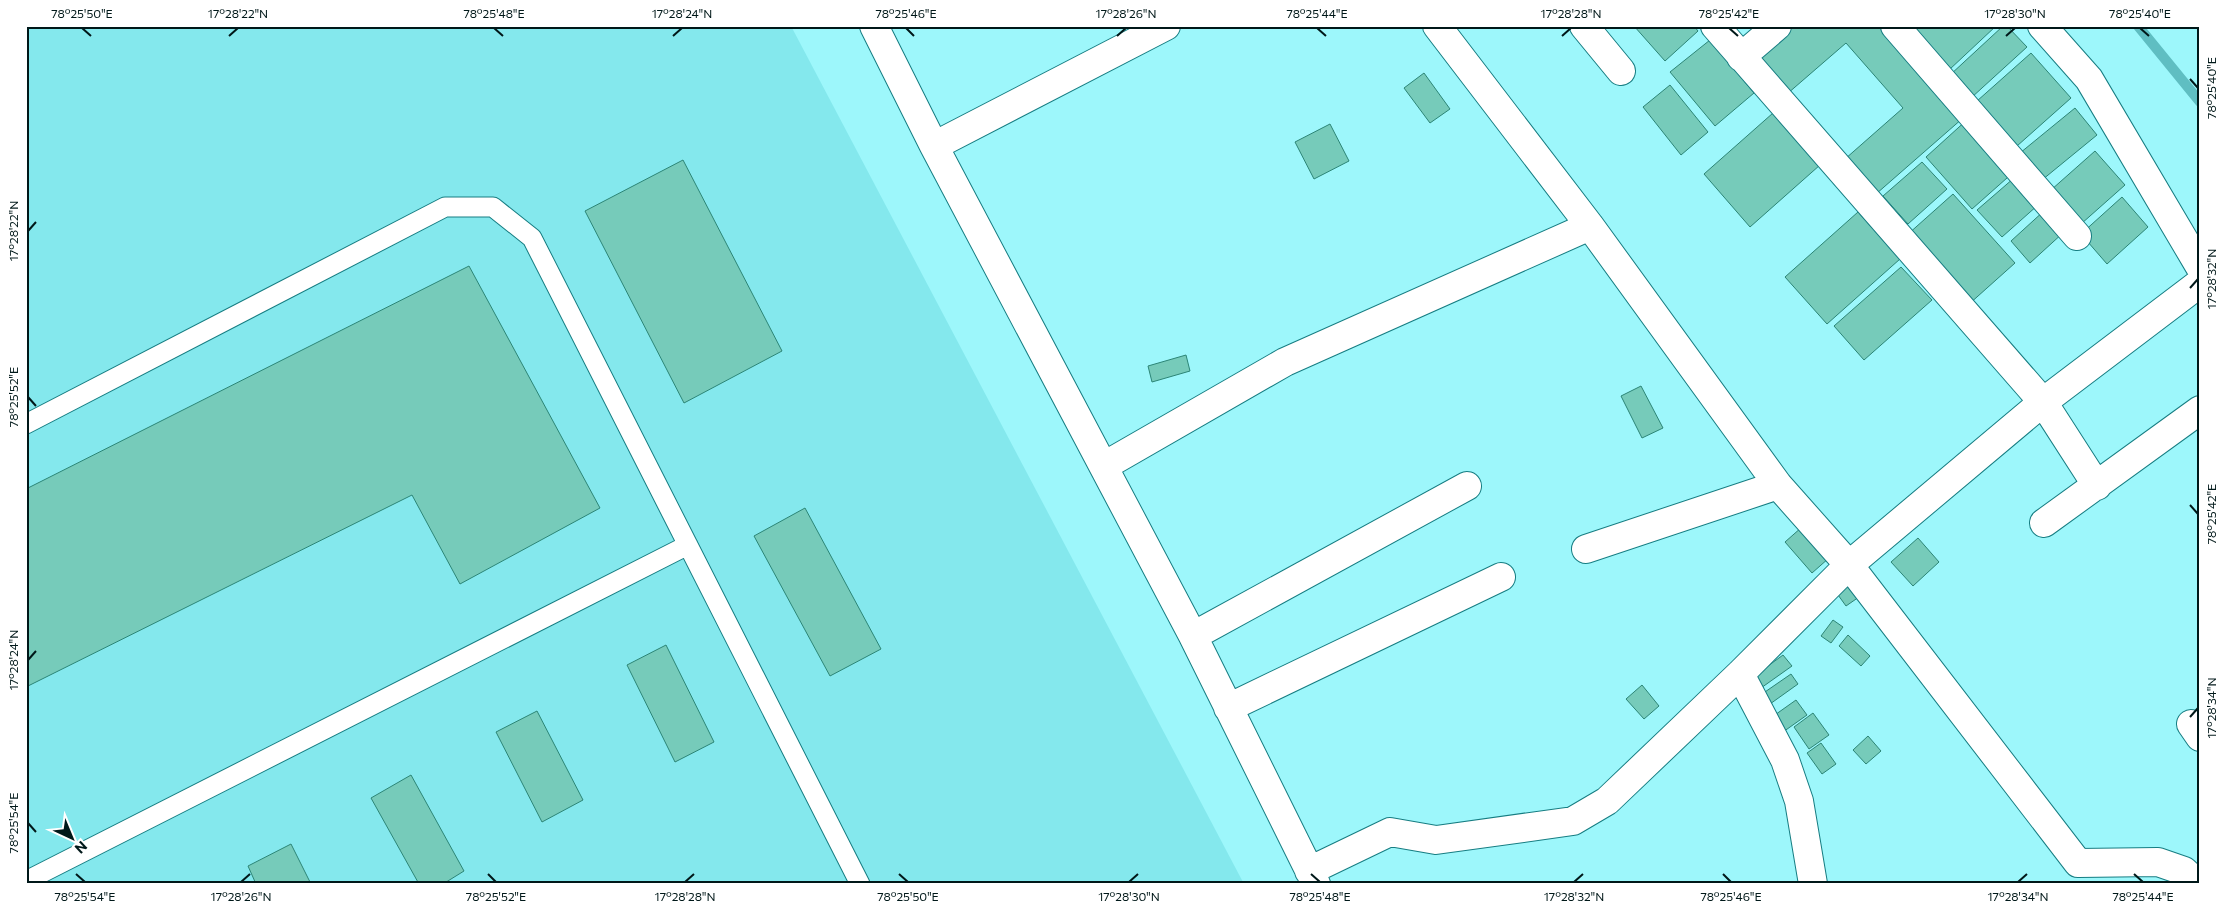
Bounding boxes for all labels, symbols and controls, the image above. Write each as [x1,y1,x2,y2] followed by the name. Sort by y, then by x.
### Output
[51,6,113,20] text: 78°25'50"E
[208,6,268,20] text: 17°28'22"N
[463,6,525,20] text: 78°25'48"E
[652,6,712,20] text: 17°28'24"N
[875,6,937,20] text: 78°25'46"E
[1096,6,1156,20] text: 17°28'26"N
[1286,6,1348,20] text: 78°25'44"E
[1541,6,1601,20] text: 17°28'28"N
[1699,6,1759,20] text: 78°25'42"E
[1984,6,2046,20] text: 17°28'30"N
[2109,6,2171,20] text: 78°25'40"E
[2204,57,2218,119] text: 78°25'40"E
[6,201,20,261] text: 17°28'22"N
[2204,249,2218,309] text: 17°28'32"N
[6,367,20,427] text: 78°25'52"E
[2204,484,2218,544] text: 78°25'42"E
[6,630,20,690] text: 17°28'24"N
[2204,677,2218,739] text: 17°28'34"N
[6,793,20,853] text: 78°25'54"E
[48,812,98,862] north arrow
[72,838,91,857] text: N
[55,889,115,903] text: 78°25'54"E
[211,889,271,903] text: 17°28'26"N
[466,889,526,903] text: 78°25'52"E
[655,889,715,903] text: 17°28'28"N
[877,889,939,903] text: 78°25'50"E
[1098,889,1160,903] text: 17°28'30"N
[1289,889,1351,903] text: 78°25'48"E
[1544,889,1604,903] text: 17°28'32"N
[1700,889,1762,903] text: 78°25'46"E
[1987,889,2049,903] text: 17°28'34"N
[2112,889,2174,903] text: 78°25'44"E

